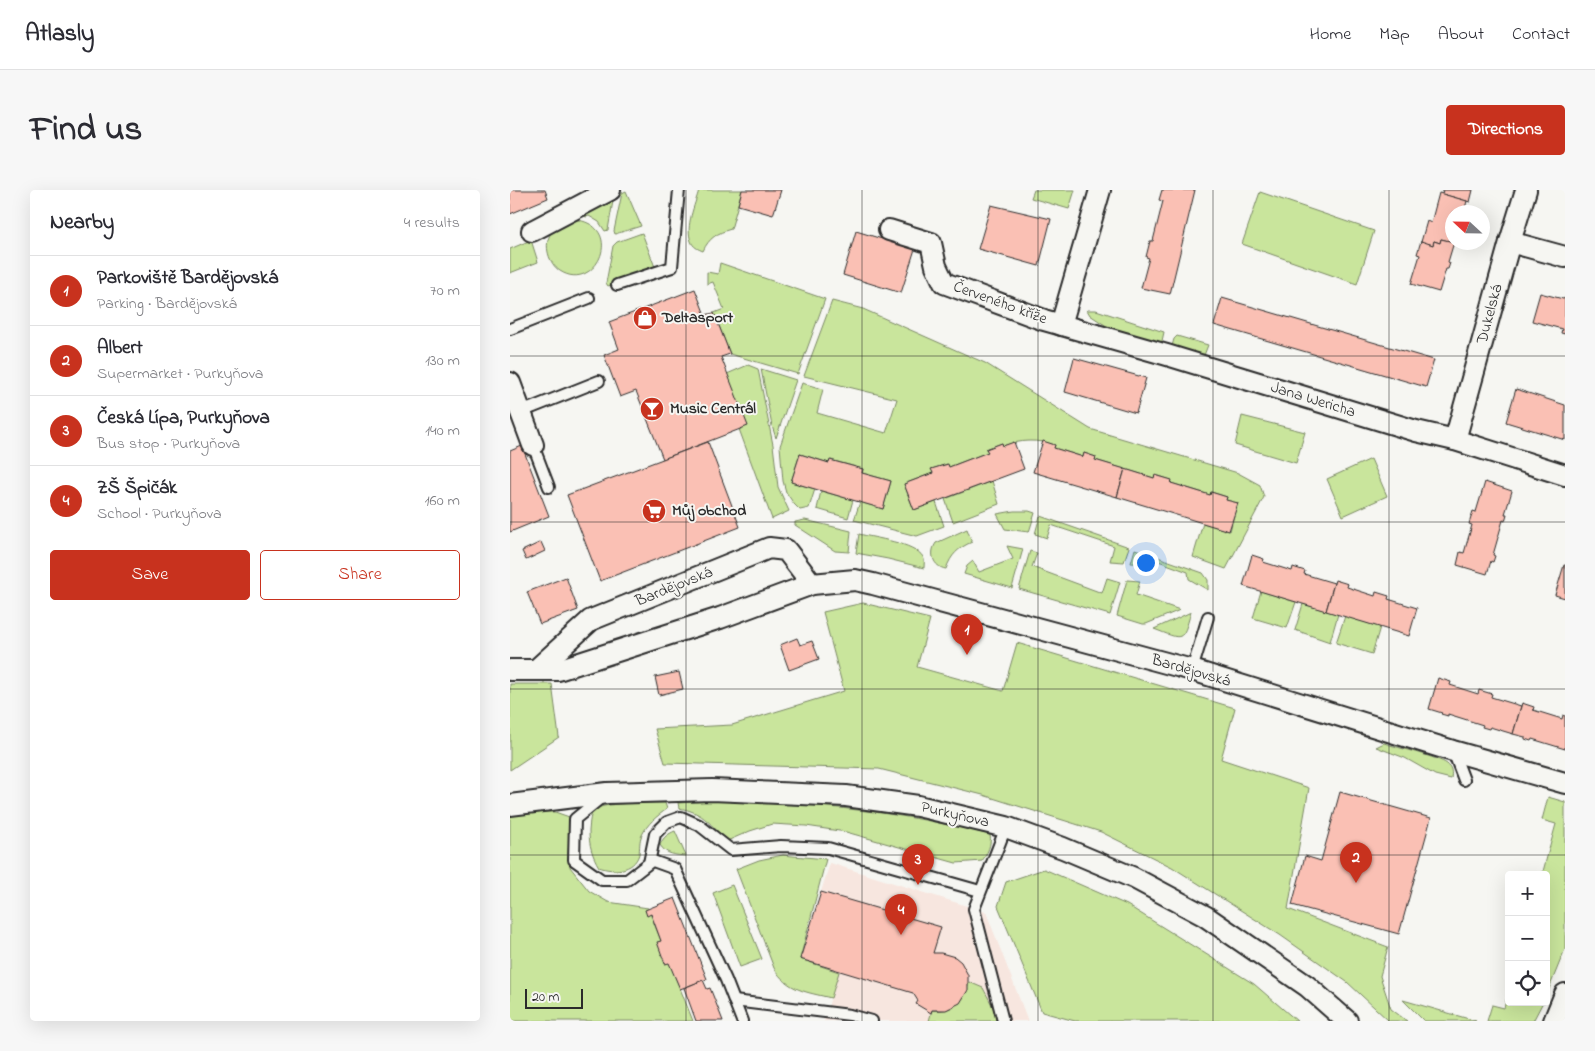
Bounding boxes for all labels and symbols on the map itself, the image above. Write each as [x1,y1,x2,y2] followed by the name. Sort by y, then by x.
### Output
[1445,205,1490,250] north arrow
[950,275,1051,331] street label: Červeného kříže
[1470,281,1509,348] street label: Dukelská
[632,305,658,331] shop icon: Deltasport
[661,306,734,330] place label: Deltasport
[1268,376,1358,424] street label: Jana Wericha
[639,396,665,422] bar icon: Music Centrál
[670,397,756,421] place label: Music Centrál
[641,498,667,524] supermarket icon: Můj obchod
[672,499,746,523] place label: Můj obchod
[1133,550,1159,576] your location
[631,561,716,614] street label: Bardějovská
[951,614,983,655] pin: 1
[1148,648,1233,694] street label: Bardějovská
[919,796,991,834] street label: Purkyňova
[1340,842,1372,883] pin: 2
[902,844,934,885] pin: 3
[885,894,917,935] pin: 4
[525,986,582,1009] scale bar

